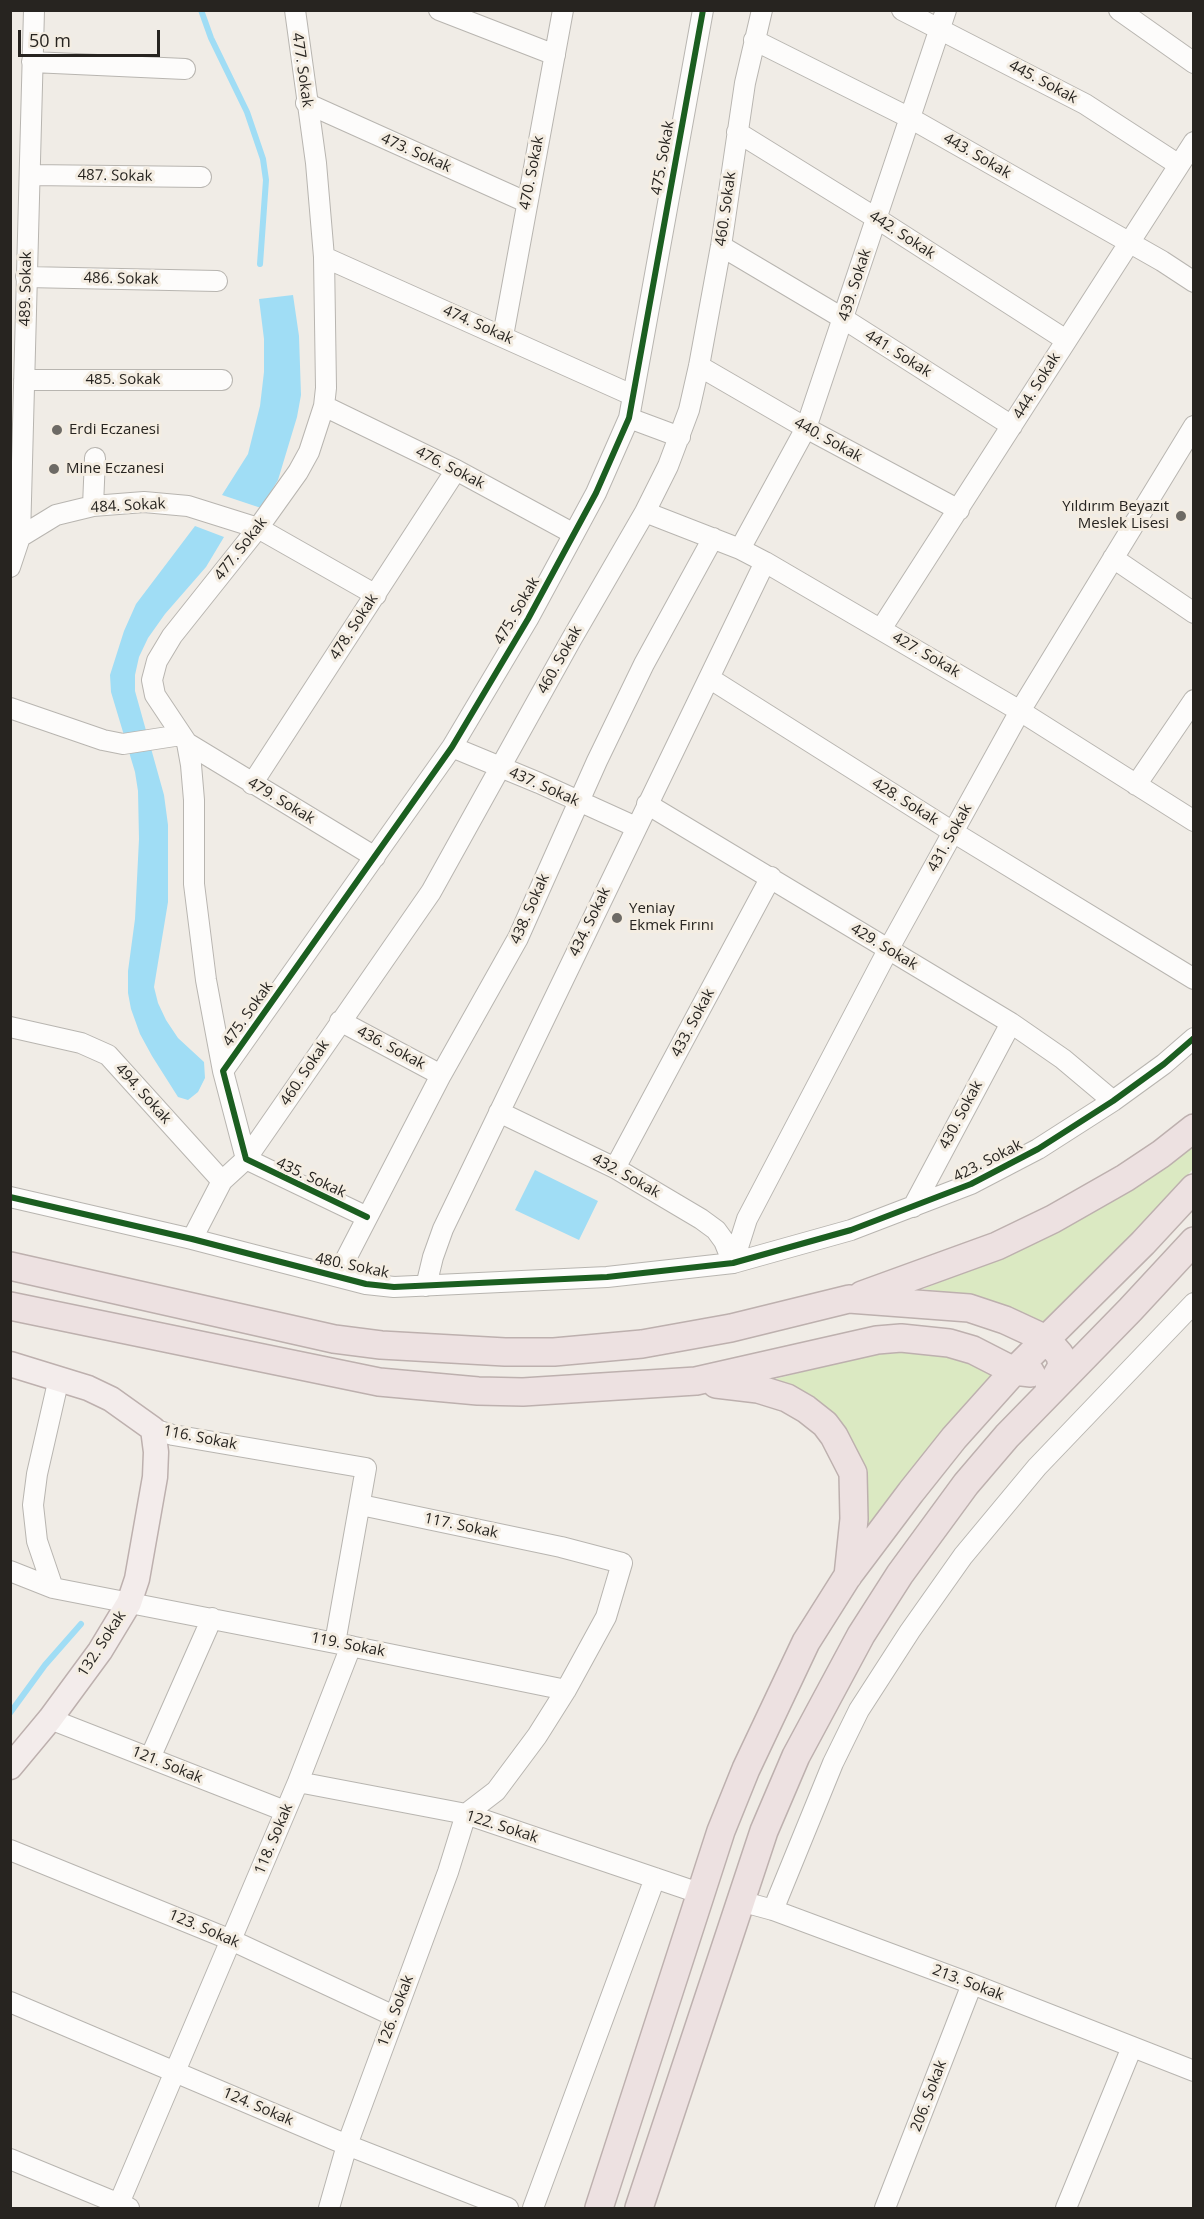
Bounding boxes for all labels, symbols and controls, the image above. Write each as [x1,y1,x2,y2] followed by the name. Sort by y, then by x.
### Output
[21,18,164,56] scale bar
[29,28,71,52] text: 50 m
[288,32,316,108] street label: 477. Sokak
[1006,56,1080,108] street label: 445. Sokak
[648,120,678,196] street label: 475. Sokak
[940,129,1014,183] street label: 443. Sokak
[378,130,454,176] street label: 473. Sokak
[516,135,548,211] street label: 470. Sokak
[77,166,153,186] street label: 487. Sokak
[712,171,740,247] street label: 460. Sokak
[866,207,938,263] street label: 442. Sokak
[835,247,875,323] street label: 439. Sokak
[16,251,36,327] street label: 489. Sokak
[83,269,159,289] street label: 486. Sokak
[440,302,516,348] street label: 474. Sokak
[861,327,935,381] street label: 441. Sokak
[1010,349,1064,423] street label: 444. Sokak
[86,371,160,389] street label: 485. Sokak
[791,414,865,466] street label: 440. Sokak
[69,421,160,439] place label: Erdi Eczanesi
[50,423,64,437] marker: Erdi Eczanesi
[413,443,487,493] street label: 476. Sokak
[66,460,164,478] place label: Mine Eczanesi
[47,462,61,476] marker: Mine Eczanesi
[90,495,166,517] street label: 484. Sokak
[1062,498,1169,533] place label: Yıldırım Beyazıt Meslek Lisesi
[1174,509,1188,523] marker: Yıldırım Beyazıt Meslek Lisesi
[211,514,271,584] street label: 477. Sokak
[490,574,544,648] street label: 475. Sokak
[326,591,382,663] street label: 478. Sokak
[534,623,586,697] street label: 460. Sokak
[889,628,963,682] street label: 427. Sokak
[506,764,582,810] street label: 437. Sokak
[244,774,318,828] street label: 479. Sokak
[868,775,942,829] street label: 428. Sokak
[924,801,976,875] street label: 431. Sokak
[507,871,553,947] street label: 438. Sokak
[565,884,615,960] street label: 434. Sokak
[629,900,714,935] place label: Yeniay Ekmek Fırını
[610,911,624,925] marker: Yeniay Ekmek Fırını
[847,920,921,974] street label: 429. Sokak
[219,978,277,1050] street label: 475. Sokak
[667,986,719,1060] street label: 433. Sokak
[354,1022,428,1074] street label: 436. Sokak
[277,1037,333,1109] street label: 460. Sokak
[111,1060,175,1128] street label: 494. Sokak
[935,1078,987,1152] street label: 430. Sokak
[951,1136,1025,1186] street label: 423. Sokak
[589,1150,663,1202] street label: 432. Sokak
[273,1154,349,1202] street label: 435. Sokak
[313,1249,391,1283] street label: 480. Sokak
[162,1422,238,1454] street label: 116. Sokak
[422,1509,500,1543] street label: 117. Sokak
[74,1608,130,1680] street label: 132. Sokak
[310,1629,386,1661] street label: 119. Sokak
[129,1743,205,1787] street label: 121. Sokak
[251,1801,297,1877] street label: 118. Sokak
[464,1807,540,1847] street label: 122. Sokak
[166,1906,242,1952] street label: 123. Sokak
[930,1961,1006,2005] street label: 213. Sokak
[374,1973,418,2049] street label: 126. Sokak
[907,2058,951,2134] street label: 206. Sokak
[220,2084,296,2130] street label: 124. Sokak

